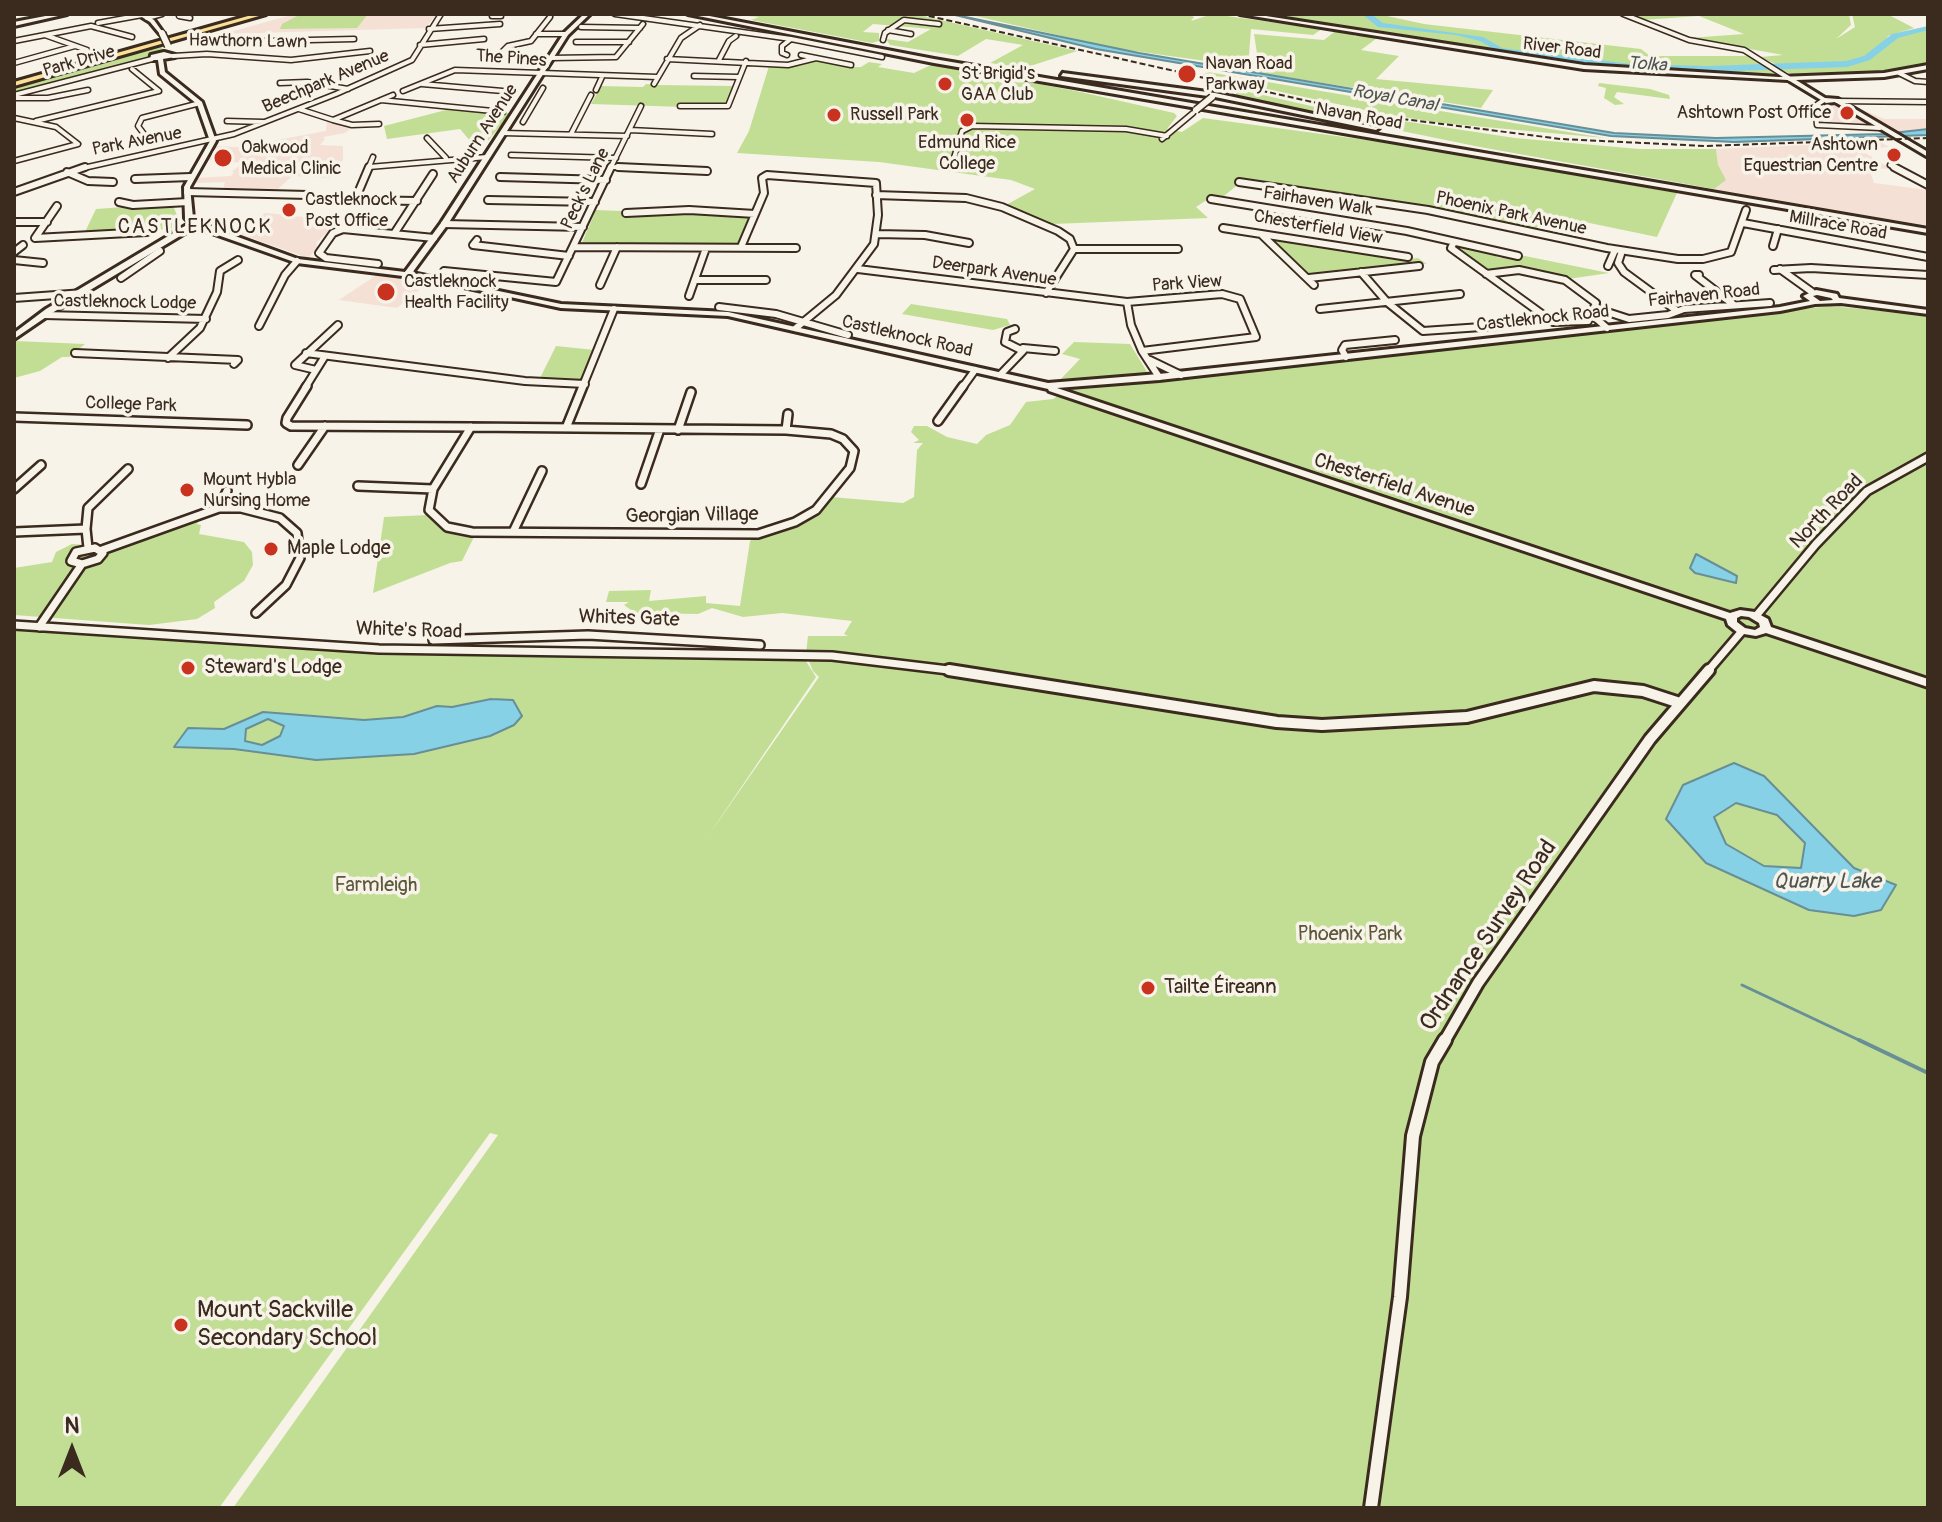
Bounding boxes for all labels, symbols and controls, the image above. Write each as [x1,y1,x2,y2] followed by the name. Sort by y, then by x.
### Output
[188,30,308,54] street label: Hawthorn Lawn
[1522,33,1602,65] street label: River Road
[41,41,117,83] street label: Park Drive
[259,46,393,118] street label: Beechpark Avenue
[475,46,547,72] street label: The Pines
[1205,53,1293,96] place label: Navan Road Parkway
[1627,53,1667,77] water label: Tolka
[961,63,1035,106] place label: St Brigid's GAA Club
[1176,63,1198,85] marker: Navan Road Parkway
[936,75,954,93] marker: St Brigid's GAA Club
[443,80,523,188] street label: Auburn Avenue
[1351,81,1439,117] water label: Royal Canal
[1314,99,1404,135] street label: Navan Road
[1677,102,1831,124] place label: Ashtown Post Office
[850,104,938,126] place label: Russell Park
[1838,104,1856,122] marker: Ashtown Post Office
[825,106,843,124] marker: Russell Park
[958,111,976,129] marker: Edmund Rice College
[90,123,184,161] street label: Park Avenue
[918,132,1016,174] place label: Edmund Rice College
[1744,134,1878,176] place label: Ashtown Equestrian Centre
[241,137,342,180] place label: Oakwood Medical Clinic
[557,145,615,233] street label: Peck's Lane
[1885,146,1903,164] marker: Ashtown Equestrian Centre
[212,147,234,169] marker: Oakwood Medical Clinic
[1262,183,1374,221] street label: Fairhaven Walk
[1434,187,1588,241] street label: Phoenix Park Avenue
[305,189,397,232] place label: Castleknock Post Office
[280,201,298,219] marker: Castleknock Post Office
[1252,206,1384,250] street label: Chesterfield View
[1788,207,1888,245] street label: Millrace Road
[118,216,272,240] district label: CASTLEKNOCK
[930,253,1058,291] street label: Deerpark Avenue
[404,271,509,314] place label: Castleknock Health Facility
[1151,271,1223,297] street label: Park View
[1647,279,1761,313] street label: Fairhaven Road
[375,281,397,303] marker: Castleknock Health Facility
[53,291,197,315] street label: Castleknock Lodge
[1475,301,1611,337] street label: Castleknock Road
[840,311,974,363] street label: Castleknock Road
[85,393,177,417] street label: College Park
[1311,449,1477,523] street label: Chesterfield Avenue
[203,469,310,512] place label: Mount Hybla Nursing Home
[1786,470,1868,554] street label: North Road
[178,481,196,499] marker: Mount Hybla Nursing Home
[625,503,759,529] street label: Georgian Village
[287,537,391,561] place label: Maple Lodge
[262,540,280,558] marker: Maple Lodge
[578,605,680,633] street label: Whites Gate
[355,617,463,645] street label: White's Road
[204,656,342,680] place label: Steward's Lodge
[179,659,197,677] marker: Steward's Lodge
[1414,835,1564,1037] street label: Ordnance Survey Road
[1773,869,1881,895] water label: Quarry Lake
[335,874,417,898] park label: Farmleigh
[1298,923,1402,947] park label: Phoenix Park
[1164,976,1276,1000] place label: Tailte Éireann
[1139,979,1157,997] marker: Tailte Éireann
[197,1297,377,1353] place label: Mount Sackville Secondary School
[172,1316,190,1334] marker: Mount Sackville Secondary School
[32,1410,112,1490] north arrow
[65,1412,79,1440] text: N

